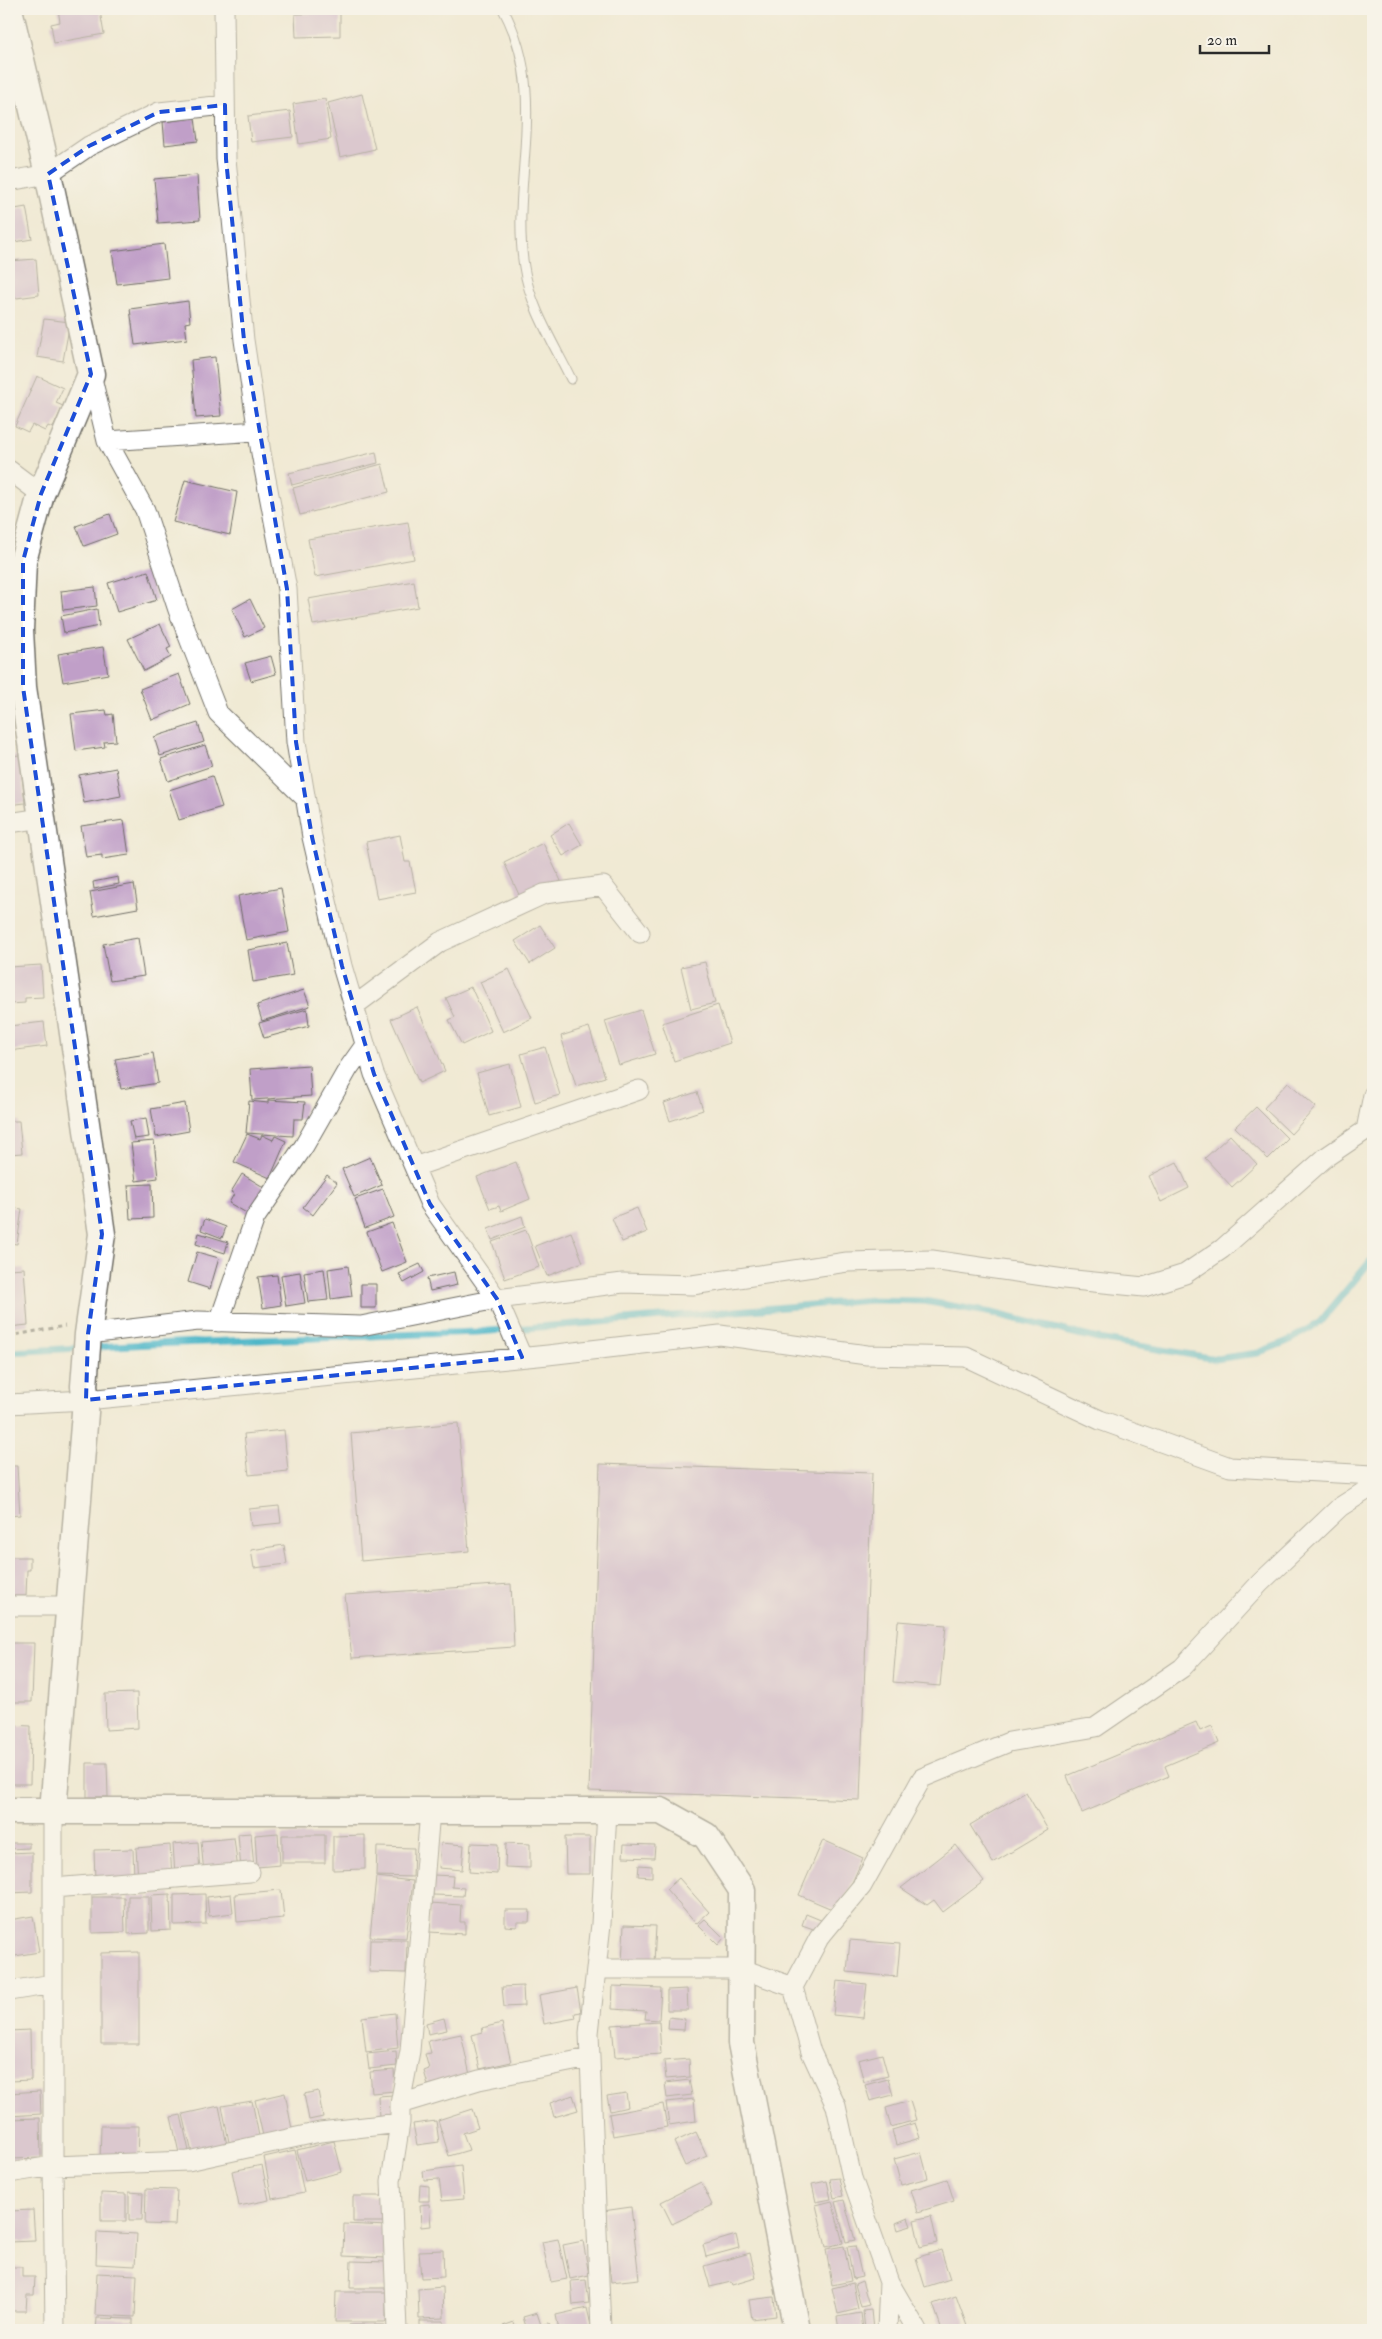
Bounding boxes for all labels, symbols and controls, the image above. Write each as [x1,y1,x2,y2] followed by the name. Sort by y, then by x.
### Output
[1200,22,1268,54] scale bar
[1207,31,1237,50] text: 20 m

